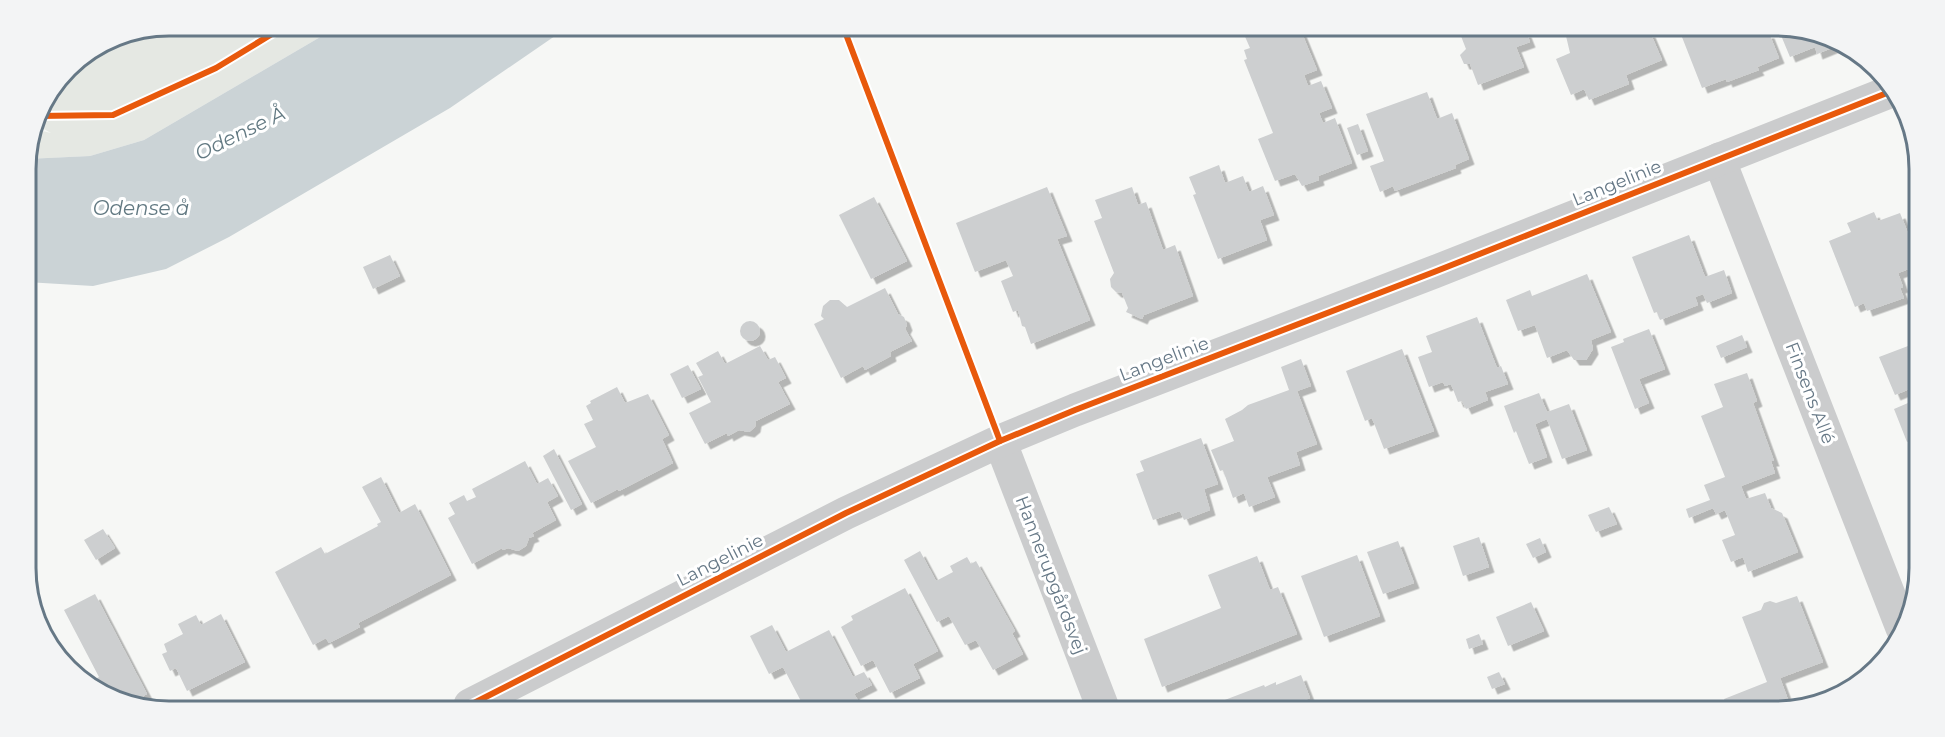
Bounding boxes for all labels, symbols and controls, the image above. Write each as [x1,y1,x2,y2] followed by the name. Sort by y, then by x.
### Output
[191,100,289,165] water label: Odense Å
[1569,155,1665,211] street label: Langelinie
[93,196,189,220] water label: Odense å
[1116,332,1212,386] street label: Langelinie
[1781,339,1840,447] street label: Finsens Allé
[1011,493,1091,657] street label: Hannerupgårdsvej
[673,529,767,591] street label: Langelinie

